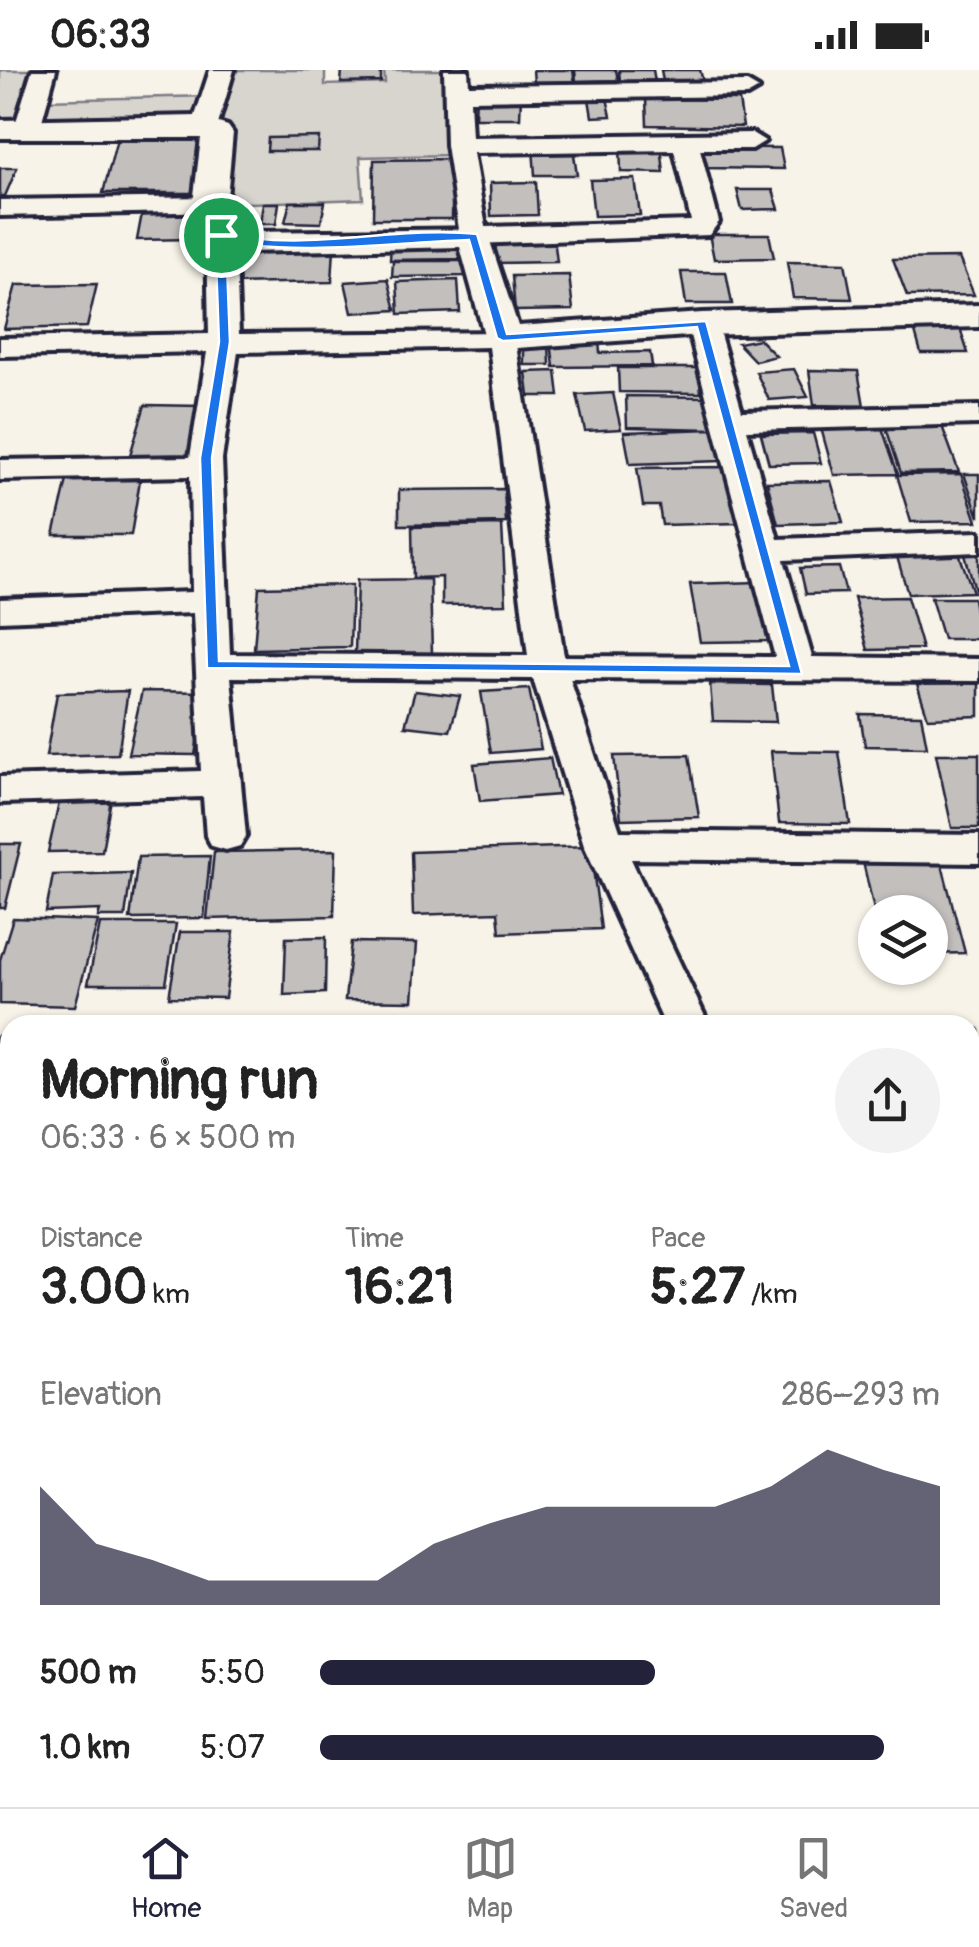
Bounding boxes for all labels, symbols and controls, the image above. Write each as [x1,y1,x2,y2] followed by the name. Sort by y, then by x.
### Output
[50,11,151,59] text: 06:33
[179,193,264,278] pin
[194,208,249,263] icon: arrive
[858,895,948,985] map controls
[858,895,948,985] button: layers
[40,1046,318,1115] text: Morning run
[835,1048,940,1153] button: share
[40,1118,296,1158] text: 06:33 · 6 × 500 m
[40,1221,142,1256] text: Distance
[345,1221,404,1256] text: Time
[650,1221,705,1256] text: Pace
[40,1256,147,1319] text: 3.00
[345,1256,455,1319] text: 16:21
[650,1256,745,1319] text: 5:27
[147,1277,190,1312] text: km
[745,1277,798,1312] text: /km
[40,1375,162,1415] text: Elevation
[781,1375,940,1415] text: 286–293 m
[40,1653,136,1693] text: 500 m
[200,1653,265,1693] text: 5:50
[40,1728,130,1768] text: 1.0 km
[200,1728,265,1768] text: 5:07
[131,1831,201,1926] tab: Home
[463,1831,518,1926] tab: Map
[779,1831,848,1926] tab: Saved

